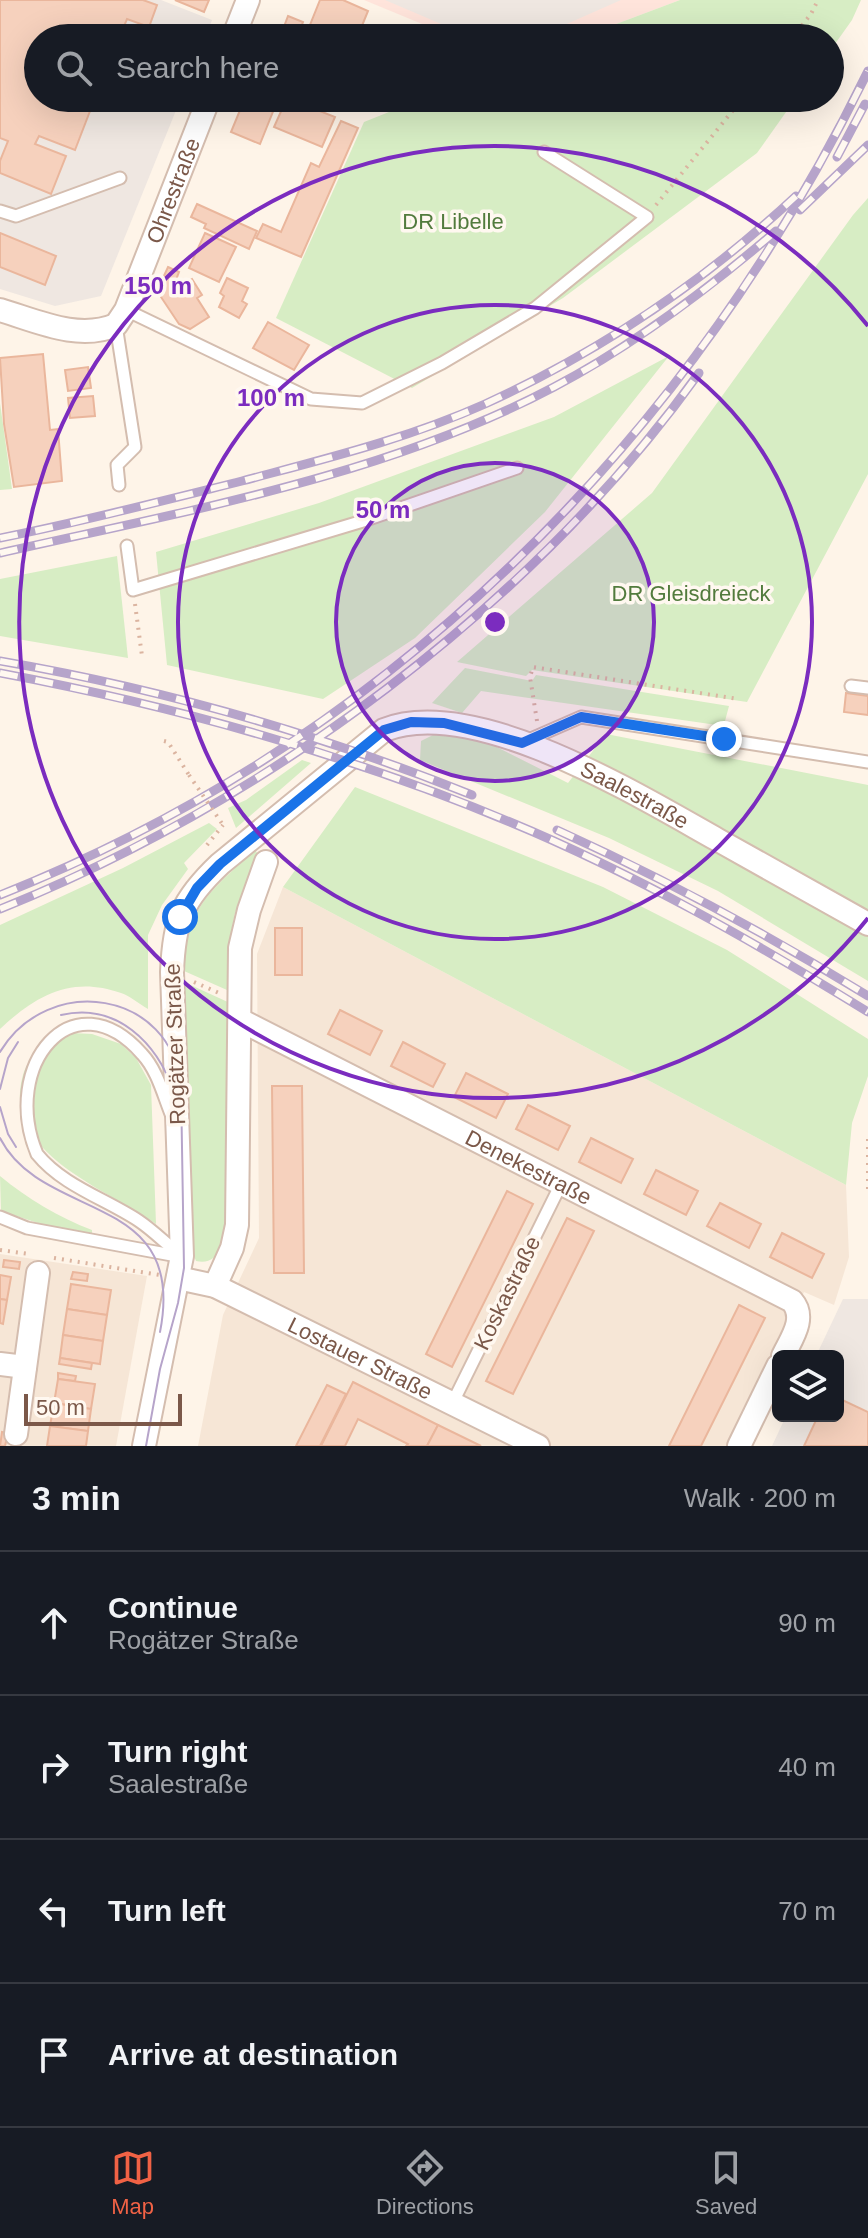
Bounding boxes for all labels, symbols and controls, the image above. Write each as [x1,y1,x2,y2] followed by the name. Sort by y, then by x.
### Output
[24,24,844,112] search box
[52,46,96,90] icon: search
[116,51,279,84] text: Search here
[141,134,205,247] street label: Ohrestraße
[402,209,504,234] park label: DR Libelle
[124,272,192,299] text: 150 m
[237,384,305,411] text: 100 m
[356,496,410,523] text: 50 m
[612,581,771,606] park label: DR Gleisdreieck
[481,608,509,636] centre of rings
[706,721,742,757] route end
[577,756,693,833] street label: Saalestraße
[162,899,198,935] route start
[160,963,190,1125] street label: Rogätzer Straße
[461,1124,596,1209] street label: Denekestraße
[469,1232,545,1354] street label: Koskastraße
[284,1312,437,1404] street label: Lostauer Straße
[772,1350,844,1422] map controls
[772,1350,844,1422] button: layers
[24,1390,182,1426] scale bar
[36,1395,85,1420] text: 50 m
[32,1479,121,1517] text: 3 min
[684,1483,836,1513] text: Walk · 200 m
[108,1591,238,1624] text: Continue
[32,1601,76,1645] icon: ahead
[778,1608,836,1638] text: 90 m
[108,1625,299,1655] text: Rogätzer Straße
[108,1735,247,1768] text: Turn right
[32,1745,76,1789] icon: right
[778,1752,836,1782] text: 40 m
[108,1769,248,1799] text: Saalestraße
[32,1889,76,1933] icon: left
[108,1894,226,1927] text: Turn left
[778,1896,836,1926] text: 70 m
[32,2033,76,2077] icon: arrive
[108,2038,398,2071] text: Arrive at destination
[111,2146,155,2220] tab: Map
[376,2146,474,2220] tab: Directions
[695,2146,757,2220] tab: Saved

